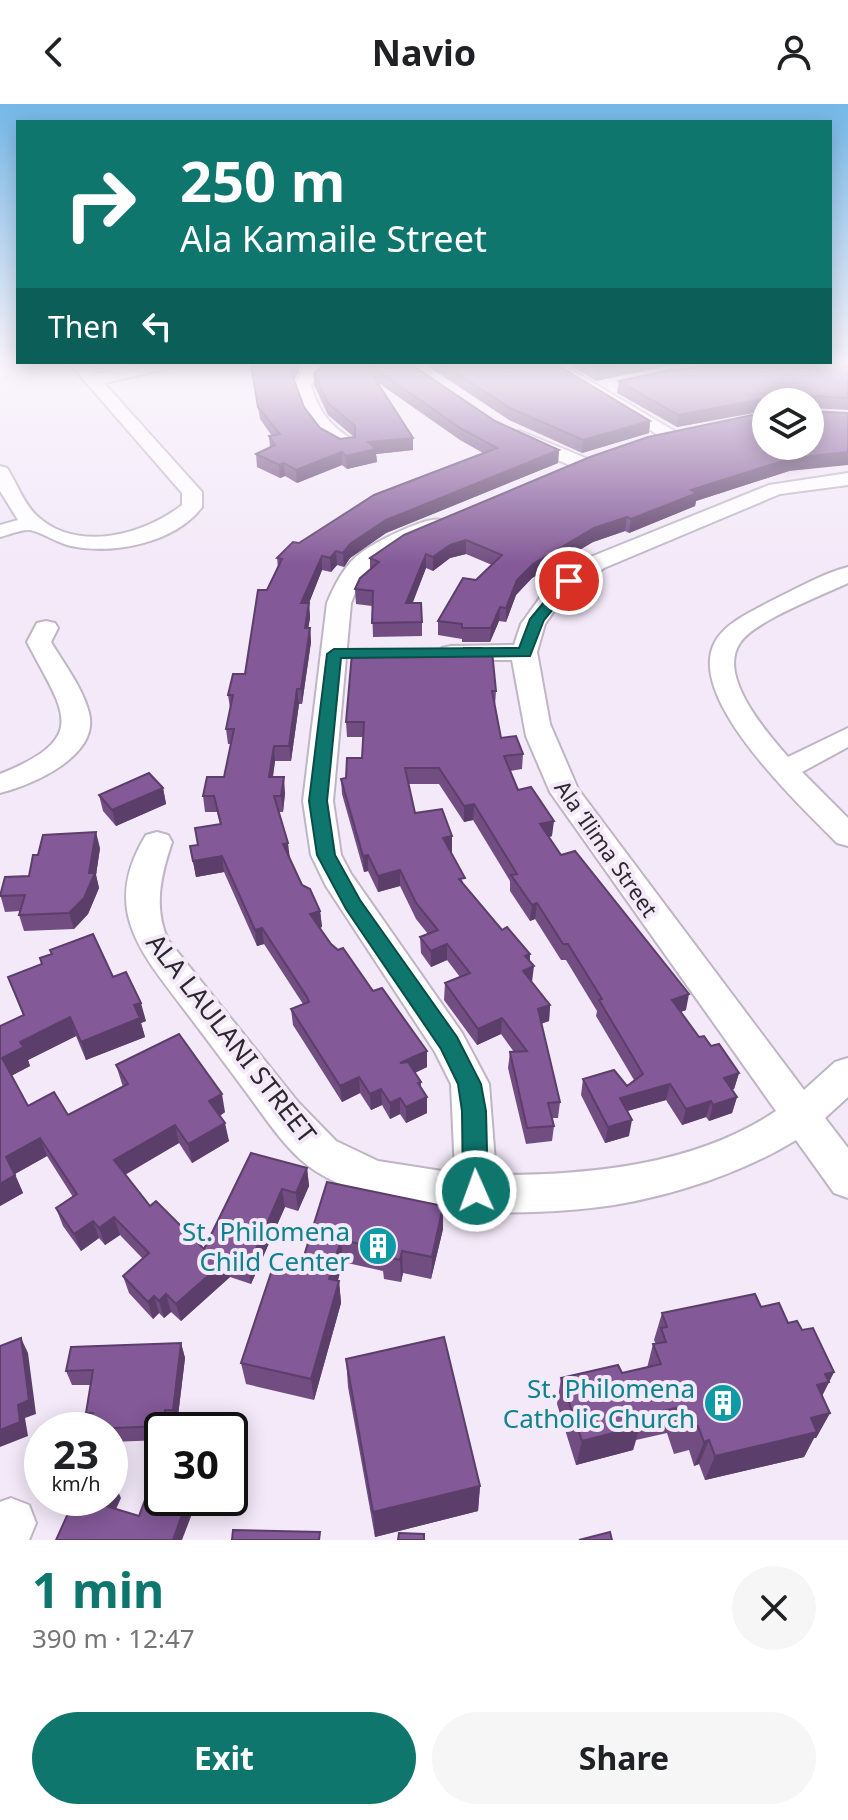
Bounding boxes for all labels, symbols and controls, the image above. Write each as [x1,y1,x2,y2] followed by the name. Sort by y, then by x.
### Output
[372,28,476,77] text: Navio
[32,30,76,74] icon: back
[772,30,816,74] icon: person
[180,142,345,218] text: 250 m
[48,152,152,256] icon: right
[180,214,487,263] text: Ala Kamaile Street
[135,304,179,348] icon: left
[48,306,119,347] text: Then
[752,388,824,460] map controls
[752,388,824,460] button: layers
[535,547,603,615] pin
[547,559,591,603] icon: arrive
[549,774,665,922] street label: Ala ʻIlima Street
[139,926,326,1151] street label: ALA LAULANI STREET
[434,1149,518,1233] position arrow
[182,1213,350,1279] place label: St. Philomena Child Center
[357,1225,399,1267] building icon: St. Philomena Child Center
[503,1370,695,1436] place label: St. Philomena Catholic Church
[702,1382,744,1424] building icon: St. Philomena Catholic Church
[144,1412,248,1516] speed limit sign: 30
[53,1426,99,1481] text: 23
[51,1470,101,1497] text: km/h
[32,1557,164,1622] text: 1 min
[732,1566,816,1650] button: close
[32,1620,195,1656] text: 390 m · 12:47
[32,1712,416,1804] button: Exit
[432,1712,816,1804] button: Share

